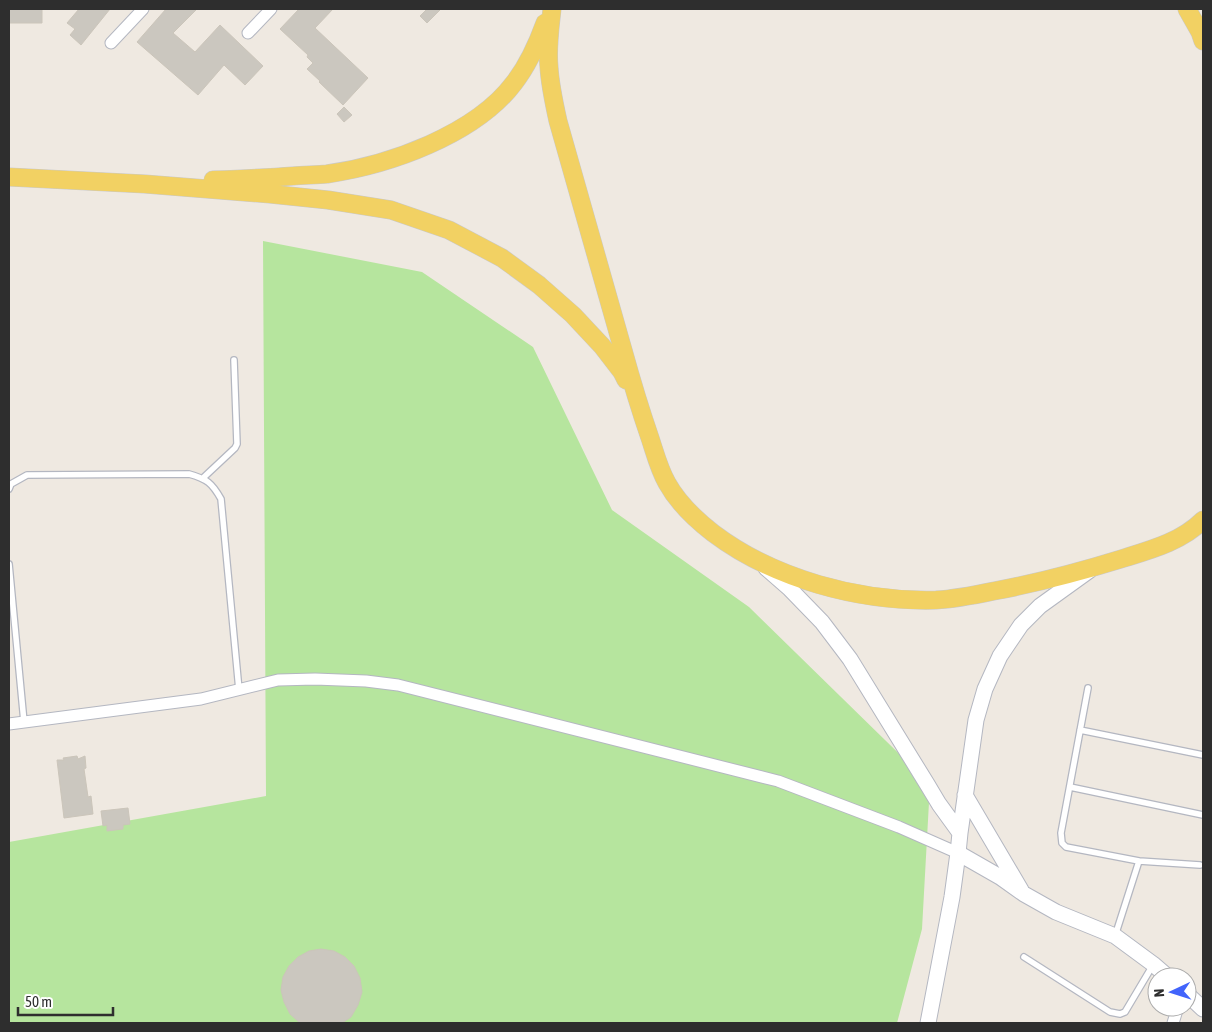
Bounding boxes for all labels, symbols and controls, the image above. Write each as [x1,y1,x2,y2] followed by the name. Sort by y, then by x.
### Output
[1147,967,1197,1017] north arrow
[18,984,112,1016] scale bar
[1151,988,1167,998] text: N
[25,993,52,1010] text: 50 m

